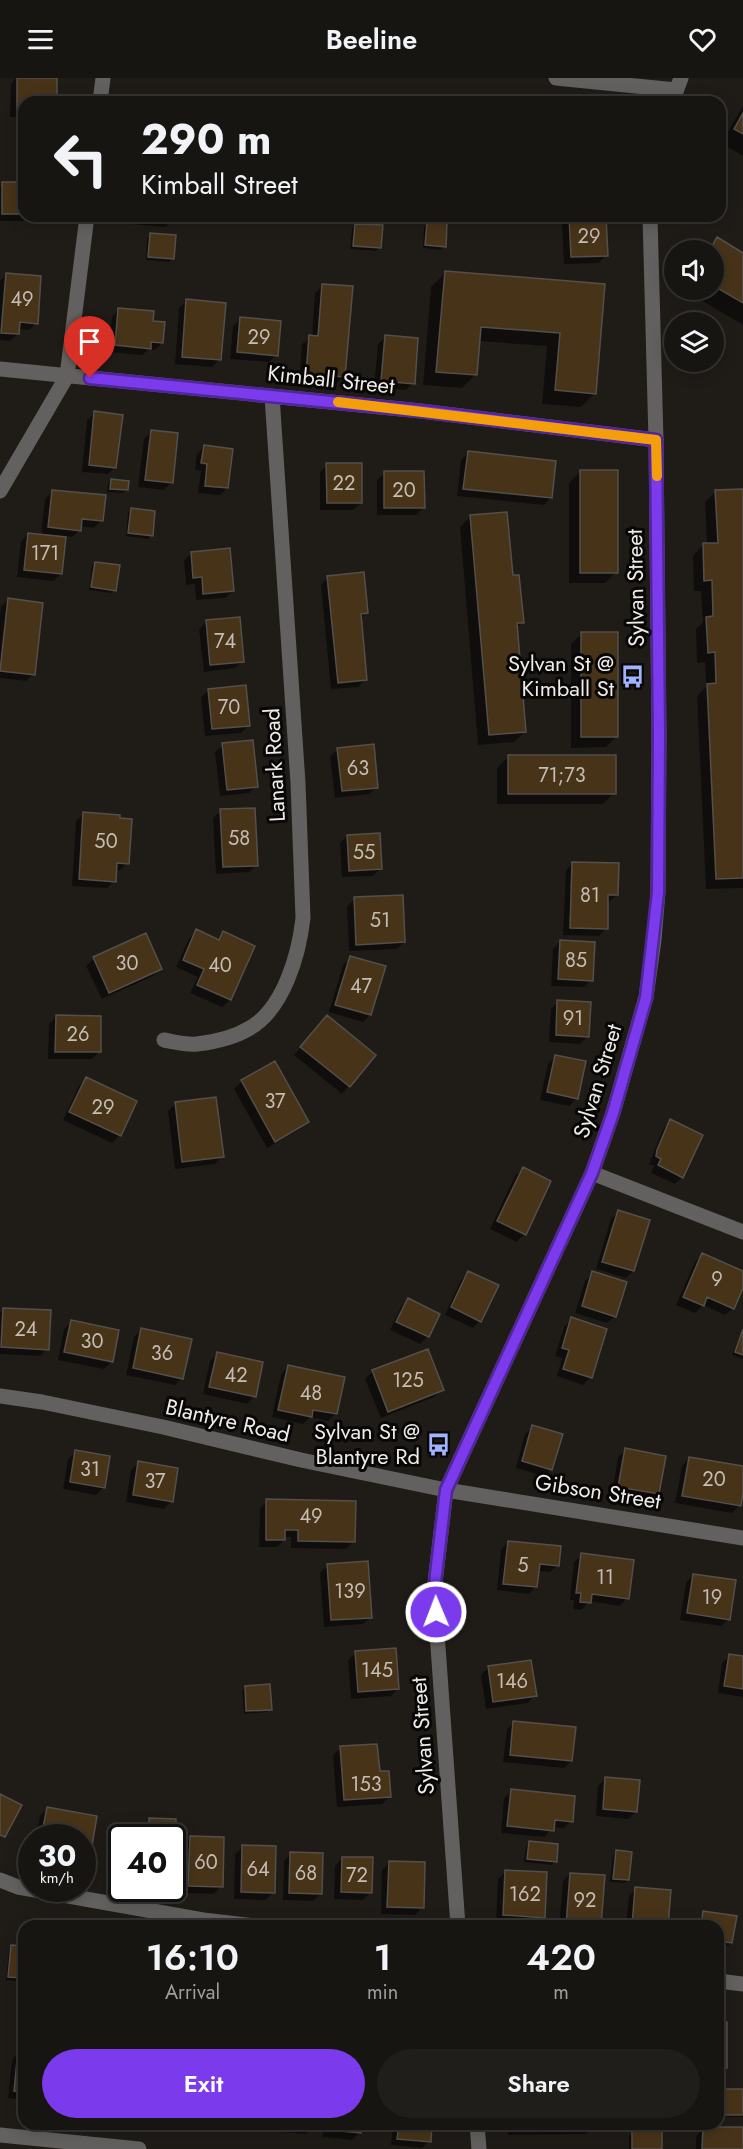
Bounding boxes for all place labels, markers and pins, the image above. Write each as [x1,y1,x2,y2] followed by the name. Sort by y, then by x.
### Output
[64,316,115,378] pin
[508,647,615,704] place label: Sylvan St @ Kimball St
[619,663,645,689] bus stop icon: Sylvan St @ Kimball St
[314,1415,420,1472] place label: Sylvan St @ Blantyre Rd
[425,1431,451,1457] bus stop icon: Sylvan St @ Blantyre Rd

